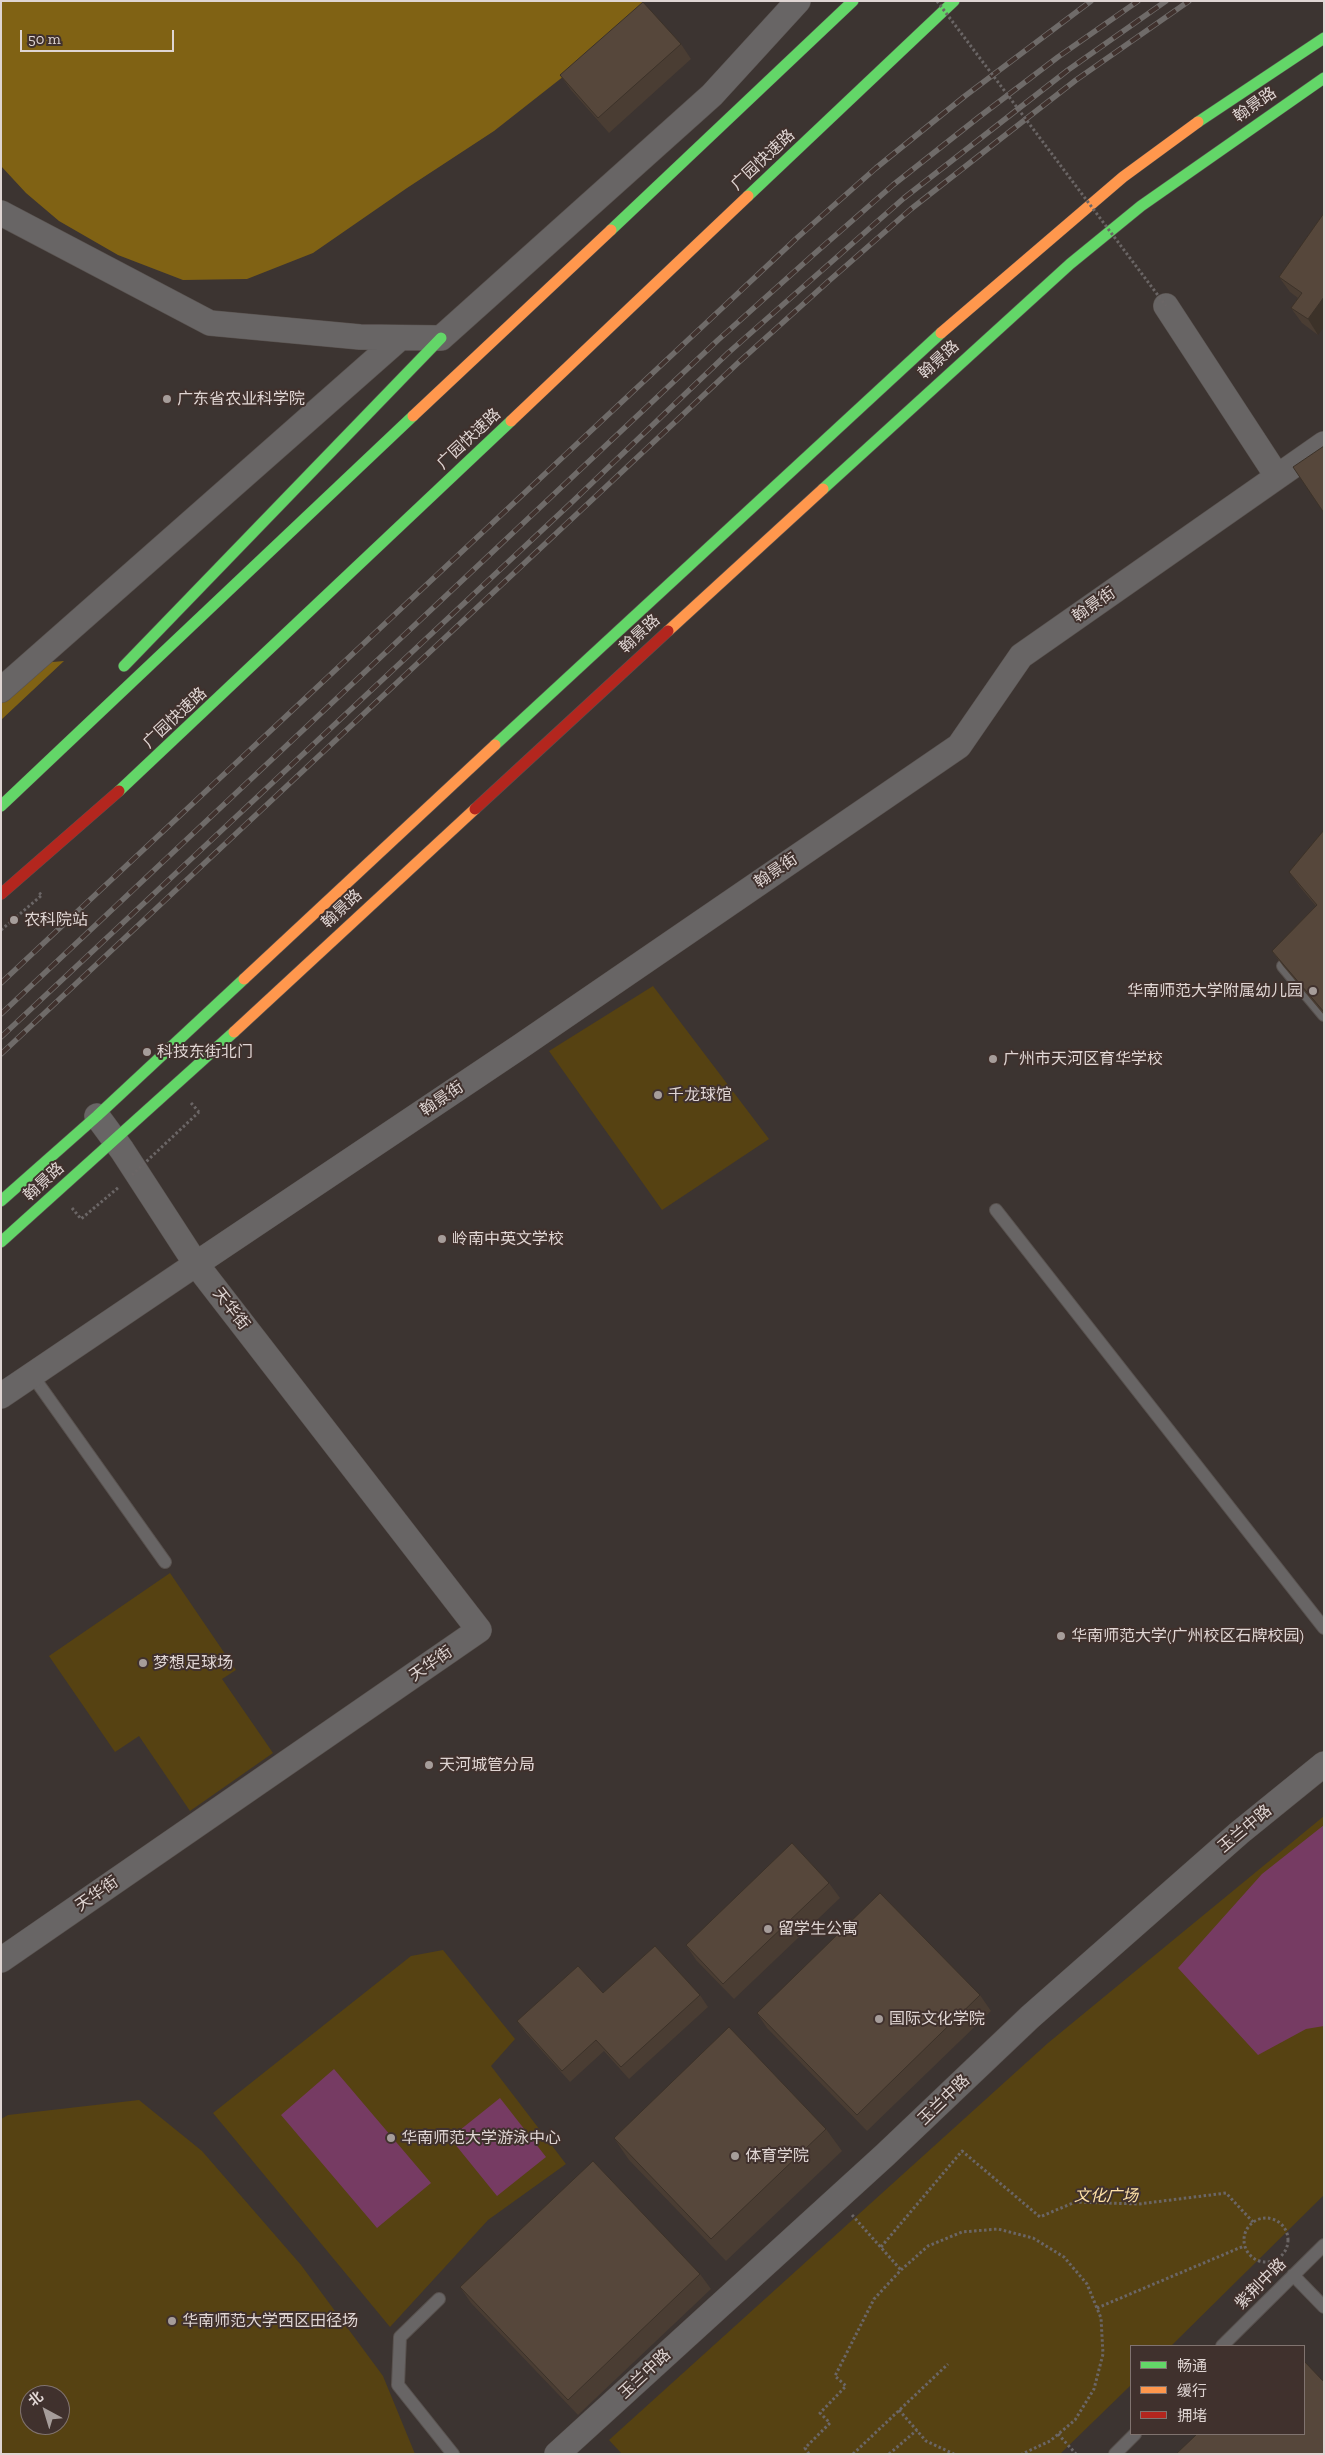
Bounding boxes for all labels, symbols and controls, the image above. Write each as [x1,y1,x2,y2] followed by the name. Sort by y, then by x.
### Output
[22,20,176,52] scale bar
[28,30,61,48] text: 50 m
[1230,83,1280,127] street label: 翰景路
[727,126,799,194] street label: 广园快速路
[915,337,963,383] street label: 翰景路
[177,389,305,409] place label: 广东省农业科学院
[161,393,173,405] marker: 广东省农业科学院
[433,405,505,473] street label: 广园快速路
[1069,583,1119,627] street label: 翰景街
[616,611,664,657] street label: 翰景路
[139,684,211,752] street label: 广园快速路
[751,850,801,892] street label: 翰景街
[318,886,366,932] street label: 翰景路
[24,910,88,930] place label: 农科院站
[8,914,20,926] marker: 农科院站
[1127,981,1303,1001] place label: 华南师范大学附属幼儿园
[1307,985,1319,997] marker: 华南师范大学附属幼儿园
[157,1042,253,1062] place label: 科技东街北门
[141,1046,153,1058] marker: 科技东街北门
[1003,1049,1163,1069] place label: 广州市天河区育华学校
[987,1053,999,1065] marker: 广州市天河区育华学校
[417,1078,467,1120] street label: 翰景街
[668,1085,732,1105] place label: 千龙球馆
[652,1089,664,1101] marker: 千龙球馆
[20,1159,68,1205] street label: 翰景路
[452,1229,564,1249] place label: 岭南中英文学校
[436,1233,448,1245] marker: 岭南中英文学校
[209,1284,253,1334] street label: 天华街
[1071,1626,1304,1646] place label: 华南师范大学(广州校区石牌校园)
[1055,1630,1067,1642] marker: 华南师范大学(广州校区石牌校园)
[406,1642,456,1686] street label: 天华街
[153,1653,233,1673] place label: 梦想足球场
[137,1657,149,1669] marker: 梦想足球场
[439,1755,535,1775] place label: 天河城管分局
[423,1759,435,1771] marker: 天河城管分局
[1214,1801,1276,1857] street label: 玉兰中路
[72,1872,122,1916] street label: 天华街
[778,1919,858,1939] place label: 留学生公寓
[762,1923,774,1935] marker: 留学生公寓
[889,2009,985,2029] place label: 国际文化学院
[873,2013,885,2025] marker: 国际文化学院
[914,2071,974,2129] street label: 玉兰中路
[401,2128,561,2148] place label: 华南师范大学游泳中心
[385,2132,397,2144] marker: 华南师范大学游泳中心
[745,2146,809,2166] place label: 体育学院
[729,2150,741,2162] marker: 体育学院
[1074,2186,1138,2206] park label: 文化广场
[1232,2255,1290,2313] street label: 紫荆中路
[182,2311,358,2331] place label: 华南师范大学西区田径场
[166,2315,178,2327] marker: 华南师范大学西区田径场
[615,2345,675,2403] street label: 玉兰中路
[1130,2345,1305,2435] legend
[1177,2357,1207,2375] text: 畅通
[1177,2382,1207,2400] text: 缓行
[20,2385,70,2435] north arrow
[25,2388,47,2410] text: 北
[1177,2407,1207,2425] text: 拥堵

